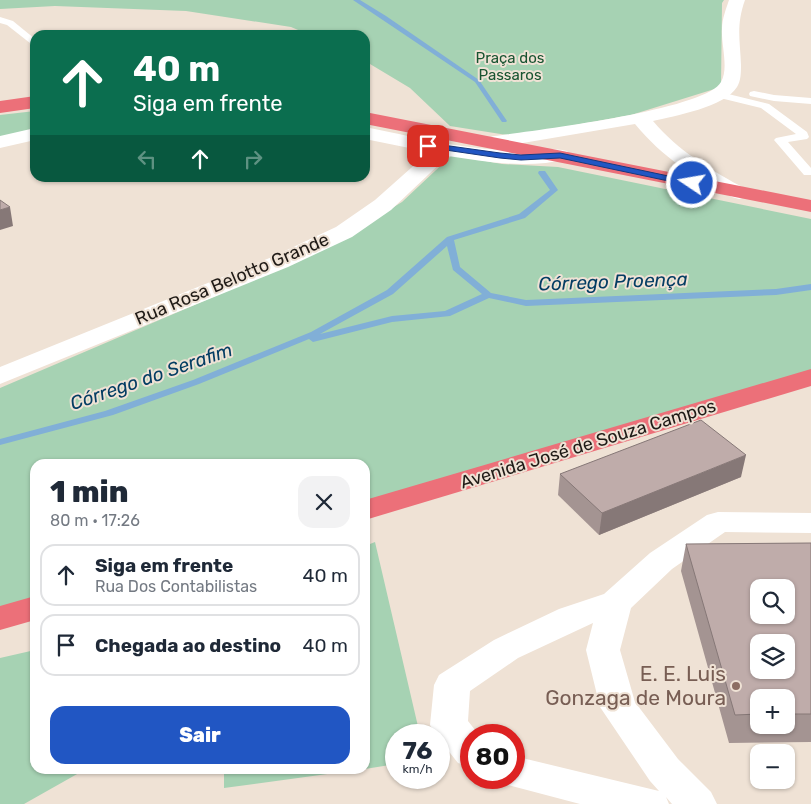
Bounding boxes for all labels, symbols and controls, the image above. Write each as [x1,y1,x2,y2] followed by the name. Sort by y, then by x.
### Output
[133,48,220,90] text: 40 m
[476,49,545,84] park label: Praça dos Passaros
[50,50,115,115] icon: ahead
[133,90,283,117] text: Siga em frente
[407,125,449,167] pin
[414,132,442,160] icon: arrive
[133,145,161,173] icon: left
[186,145,214,173] icon: ahead
[239,145,267,173] icon: right
[665,156,717,208] position arrow
[132,228,332,330] street label: Rua Rosa Belotto Grande
[538,267,688,296] water label: Córrego Proença
[67,338,235,415] water label: Córrego do Serafim
[457,395,719,493] street label: Avenida José de Souza Campos
[50,474,128,510] text: 1 min
[298,476,350,528] button: close
[50,511,140,530] text: 80 m · 17:26
[95,554,233,577] text: Siga em frente
[52,561,80,589] icon: ahead
[303,564,348,587] text: 40 m
[95,577,257,596] text: Rua Dos Contabilistas
[750,579,795,789] map controls
[750,579,795,624] button: search
[52,631,80,659] icon: arrive
[95,634,281,657] text: Chegada ao destino
[303,634,348,657] text: 40 m
[750,634,795,679] button: layers
[545,661,726,710] place label: E. E. Luis Gonzaga de Moura
[730,680,742,692] marker: E. E. Luis Gonzaga de Moura
[750,689,795,734] button: +
[50,706,350,764] button: Sair
[460,724,525,789] speed limit sign: 80
[403,736,432,765] text: 76
[750,744,795,789] button: −
[403,762,432,776] text: km/h

